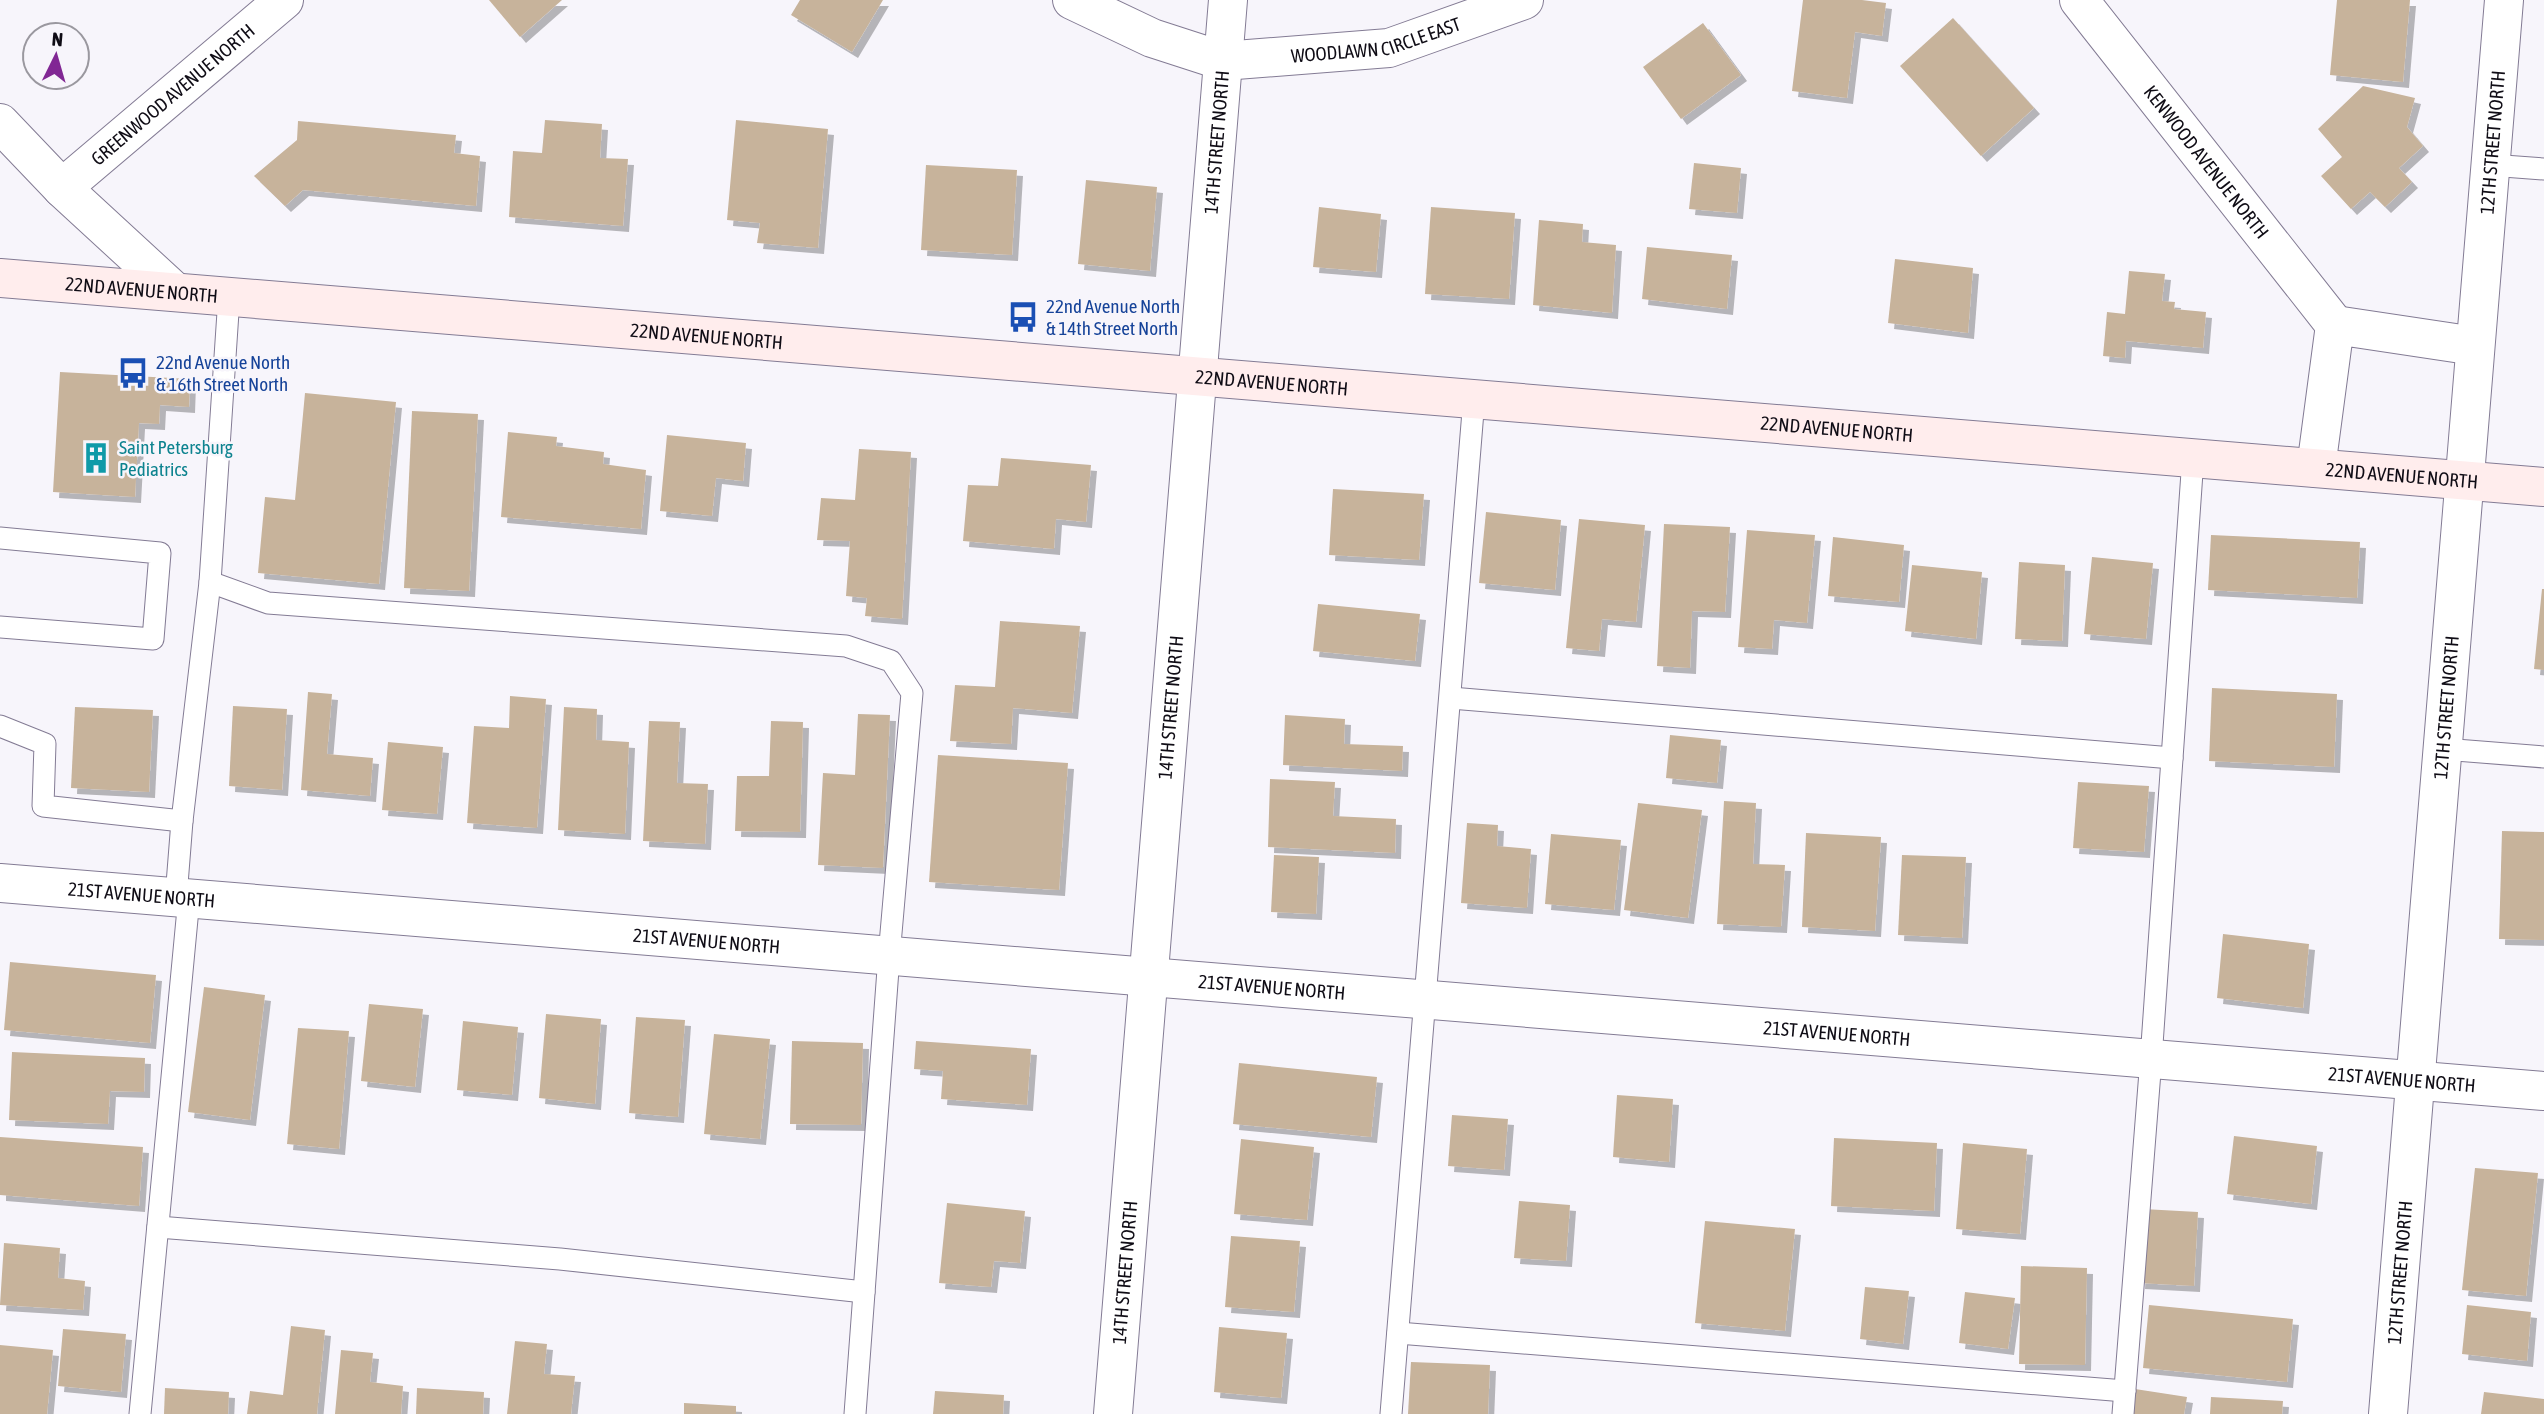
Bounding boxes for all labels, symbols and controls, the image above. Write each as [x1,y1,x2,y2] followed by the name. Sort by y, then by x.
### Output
[1290,12,1464,67] street label: WOODLAWN CIRCLE EAST
[87,19,259,170] street label: GREENWOOD AVENUE NORTH
[21,21,91,91] north arrow
[51,28,64,51] text: N
[1200,69,1233,215] street label: 14TH STREET NORTH
[2475,70,2509,215] street label: 12TH STREET NORTH
[2140,81,2273,243] street label: KENWOOD AVENUE NORTH
[64,272,219,307] street label: 22ND AVENUE NORTH
[1046,295,1180,339] place label: 22nd Avenue North & 14th Street North
[1006,300,1040,334] bus stop icon: 22nd Avenue North & 14th Street North
[629,319,784,353] street label: 22ND AVENUE NORTH
[156,351,290,395] place label: 22nd Avenue North & 16th Street North
[116,356,150,390] bus stop icon: 22nd Avenue North & 16th Street North
[1195,365,1349,400] street label: 22ND AVENUE NORTH
[1760,412,1914,446] street label: 22ND AVENUE NORTH
[119,436,234,480] place label: Saint Petersburg Pediatrics
[79,441,113,475] building icon: Saint Petersburg Pediatrics
[2325,458,2479,493] street label: 22ND AVENUE NORTH
[1154,635,1187,780] street label: 14TH STREET NORTH
[2429,635,2463,780] street label: 12TH STREET NORTH
[67,878,216,912] street label: 21ST AVENUE NORTH
[632,924,781,958] street label: 21ST AVENUE NORTH
[1197,970,1346,1004] street label: 21ST AVENUE NORTH
[1762,1016,1911,1050] street label: 21ST AVENUE NORTH
[2328,1062,2476,1096] street label: 21ST AVENUE NORTH
[1108,1200,1141,1345] street label: 14TH STREET NORTH
[2383,1200,2416,1345] street label: 12TH STREET NORTH

